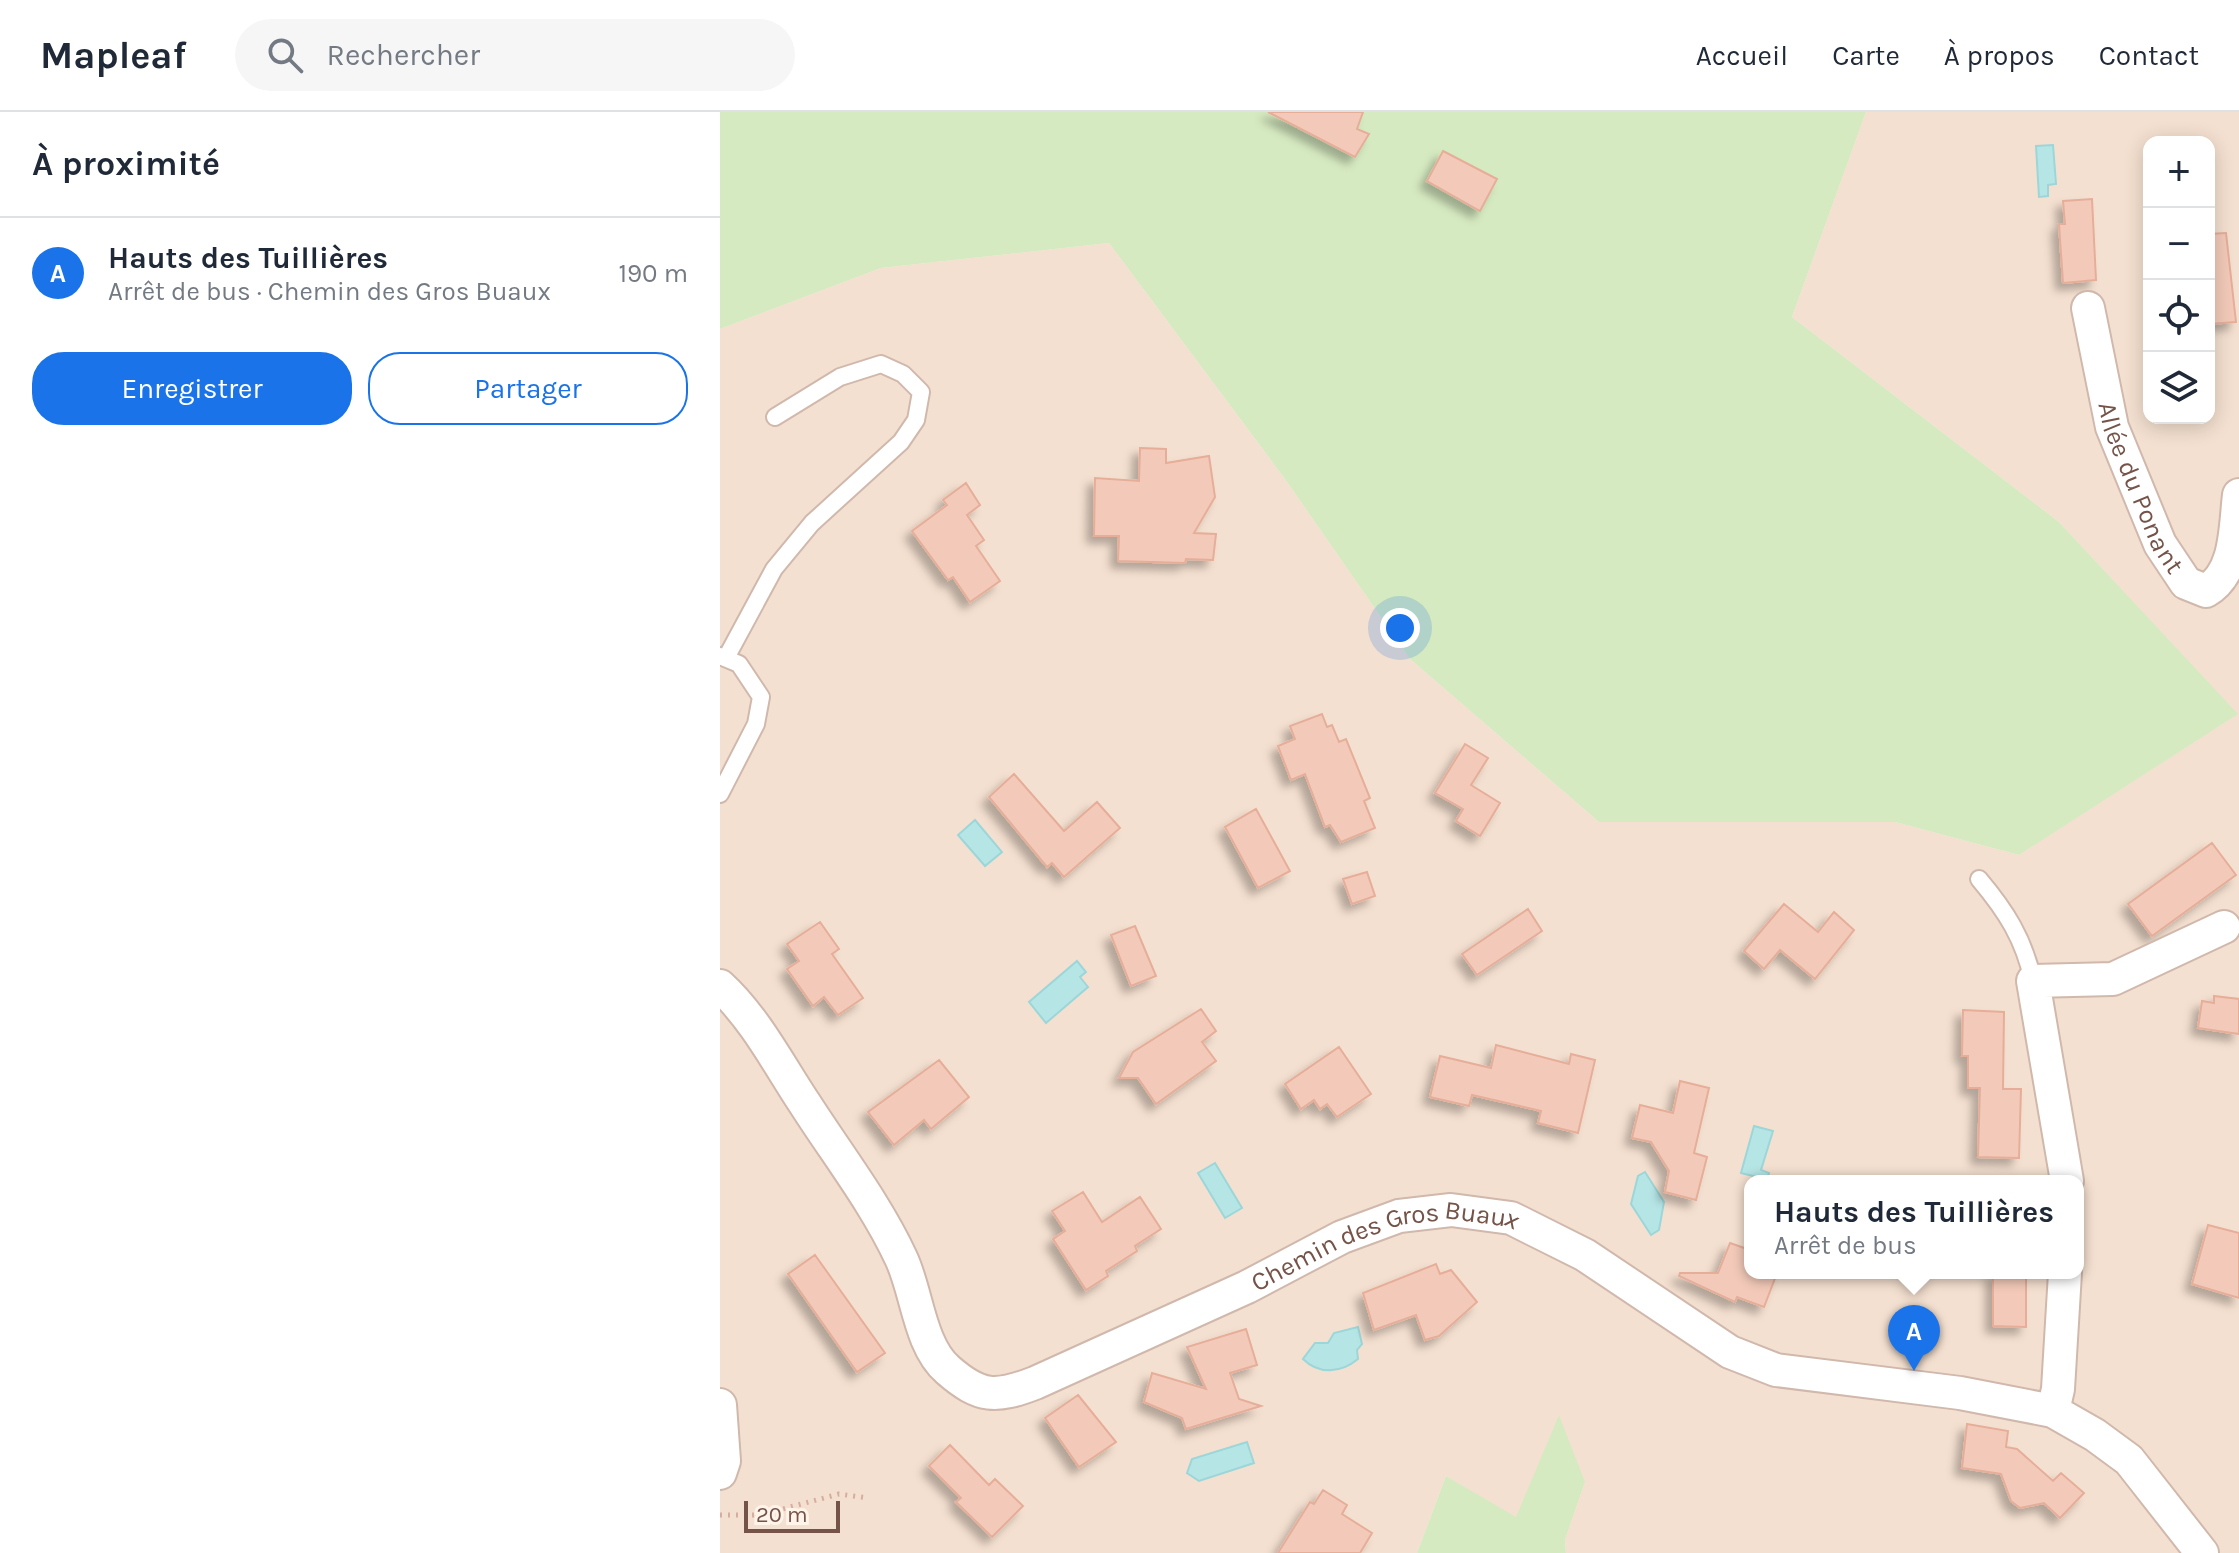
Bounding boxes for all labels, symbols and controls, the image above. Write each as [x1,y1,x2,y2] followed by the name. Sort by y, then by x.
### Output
[235,19,795,91] search box
[40,33,187,78] text: Mapleaf
[263,33,307,77] icon: search
[327,37,480,73] text: Rechercher
[1696,39,1788,72] text: Accueil
[1832,39,1900,72] text: Carte
[1944,39,2055,72] text: À propos
[2099,39,2199,72] text: Contact
[2143,136,2215,424] map controls
[2143,136,2215,208] button: +
[32,144,220,184] text: À proximité
[2143,208,2215,280] button: −
[108,240,388,276] text: Hauts des Tuillières
[50,258,66,289] text: A
[618,258,688,289] text: 190 m
[108,276,551,307] text: Arrêt de bus · Chemin des Gros Buaux
[2143,280,2215,352] button: locate
[32,352,352,425] button: Enregistrer
[368,352,688,425] button: Partager
[2143,352,2215,424] button: layers
[2091,399,2190,580] street label: Allée du Ponant
[1380,608,1420,648] your location
[1744,1175,2084,1279] popup
[1246,1194,1525,1298] street label: Chemin des Gros Buaux
[1774,1194,2054,1230] text: Hauts des Tuillières
[1774,1230,1917,1261] text: Arrêt de bus
[1888,1305,1940,1371] pin: A
[744,1497,840,1533] scale bar
[756,1502,808,1528] text: 20 m

